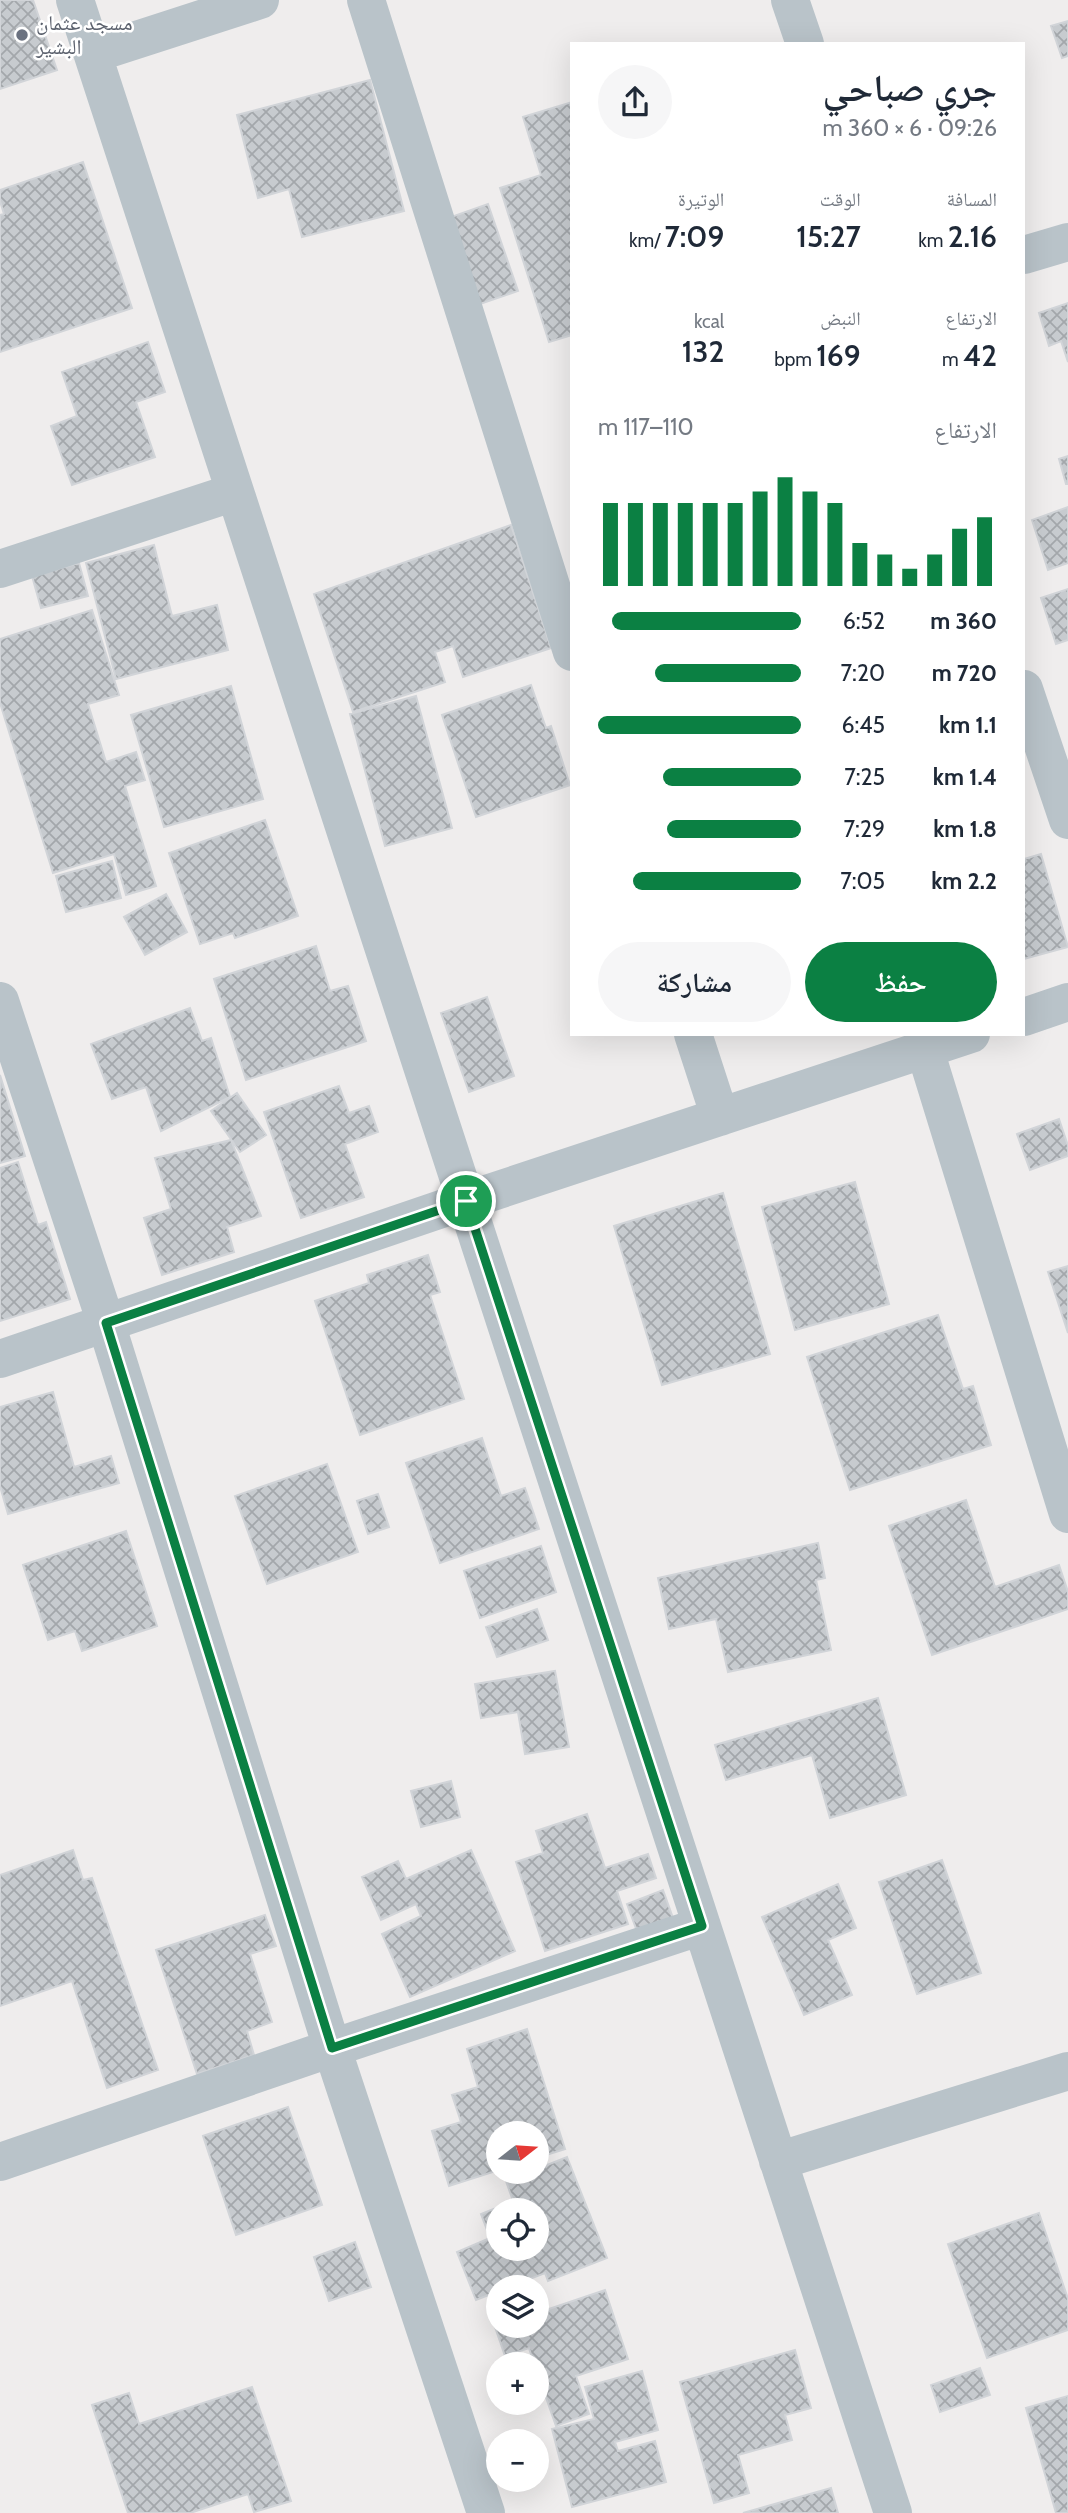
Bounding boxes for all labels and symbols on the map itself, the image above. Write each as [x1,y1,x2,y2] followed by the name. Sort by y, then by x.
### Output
[35,10,133,59] place label: مسجد عثمان البشير
[14,27,30,43] marker: مسجد عثمان البشير
[436,1171,496,1231] pin
[486,2121,550,2184] north arrow

